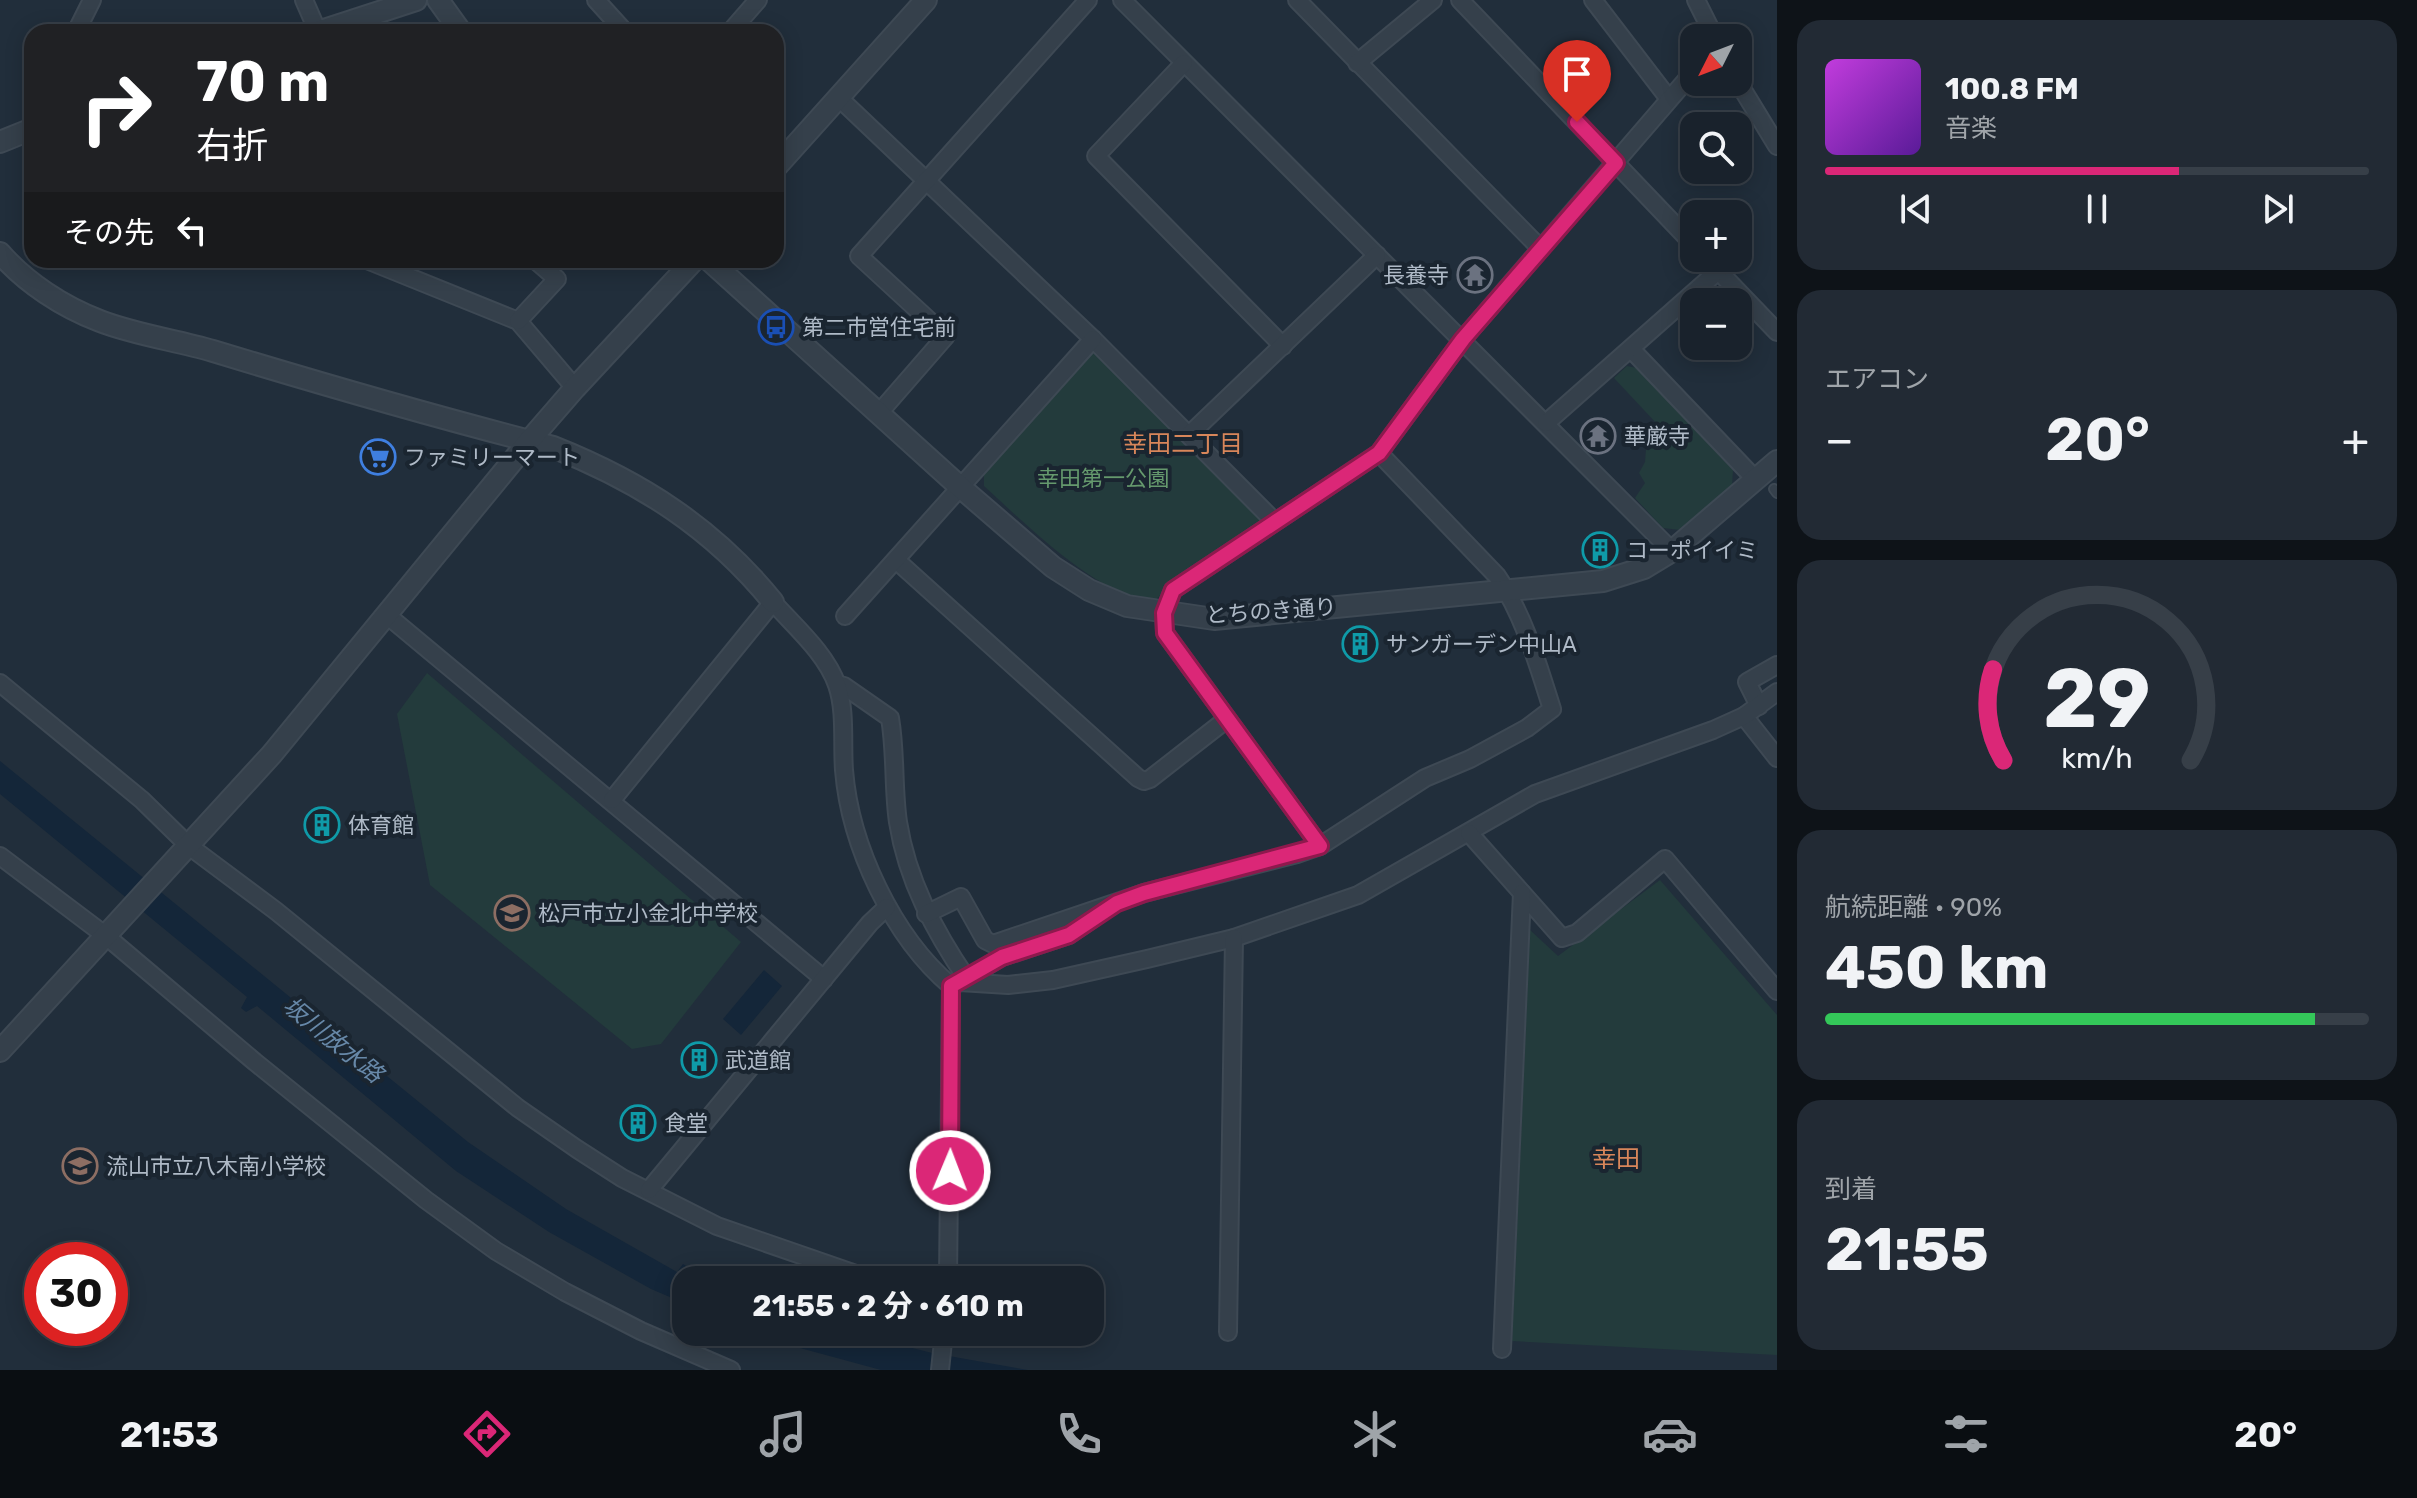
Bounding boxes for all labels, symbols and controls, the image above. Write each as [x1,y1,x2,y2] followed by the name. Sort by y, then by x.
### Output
[1680,24,1752,96] north arrow
[1680,24,1752,360] map controls
[1543,40,1611,122] pin
[196,49,329,115] text: 70 m
[1555,52,1599,96] icon: arrive
[64,56,168,160] icon: right
[1945,71,2079,107] text: 100.8 FM
[1680,112,1752,184] button: search
[1945,113,1997,144] text: 音楽
[196,124,268,167] text: 右折
[1894,187,1938,231] icon: previous
[2075,187,2119,231] icon: pause
[2256,187,2300,231] icon: next
[1680,200,1752,272] button: +
[170,208,214,252] icon: left
[64,215,154,251] text: その先
[1456,256,1494,294] temple icon: 長養寺
[1383,262,1449,289] place label: 長養寺
[1680,288,1752,360] button: −
[757,308,795,346] bus stop icon: 第二市営住宅前
[802,314,956,341] place label: 第二市営住宅前
[1825,364,1929,395] text: エアコン
[2045,404,2150,475] text: 20°
[1825,414,1854,466] text: −
[2342,414,2369,466] text: +
[1579,417,1617,455] temple icon: 華厳寺
[1624,423,1690,450] place label: 華厳寺
[1123,430,1243,458] district label: 幸田二丁目
[359,438,397,476] supermarket icon: ファミリーマート
[404,444,580,471] place label: ファミリーマート
[1037,465,1169,492] park label: 幸田第一公園
[1581,531,1619,569] building icon: コーポイイミ
[1626,537,1758,564] place label: コーポイイミ
[1205,593,1337,629] street label: とちのき通り
[1341,625,1379,663] building icon: サンガーデン中山A
[1386,631,1577,658] place label: サンガーデン中山A
[2043,649,2151,748] text: 29
[2061,741,2133,775] text: km/h
[303,806,341,844] building icon: 体育館
[348,812,414,839] place label: 体育館
[1825,892,2002,923] text: 航続距離 · 90%
[493,894,531,932] school or university icon: 松戸市立小金北中学校
[538,900,758,927] place label: 松戸市立小金北中学校
[1825,932,2048,1003] text: 450 km
[278,991,390,1090] water label: 坂川放水路
[680,1041,718,1079] building icon: 武道館
[725,1047,791,1074] place label: 武道館
[619,1104,657,1142] building icon: 食堂
[664,1110,708,1137] place label: 食堂
[908,1129,992,1213] position arrow
[1592,1145,1640,1173] district label: 幸田
[61,1147,99,1185] school or university icon: 流山市立八木南小学校
[106,1153,326,1180] place label: 流山市立八木南小学校
[1825,1174,1877,1205] text: 到着
[1825,1214,1989,1285] text: 21:55
[24,1242,128,1346] speed limit sign: 30
[752,1288,1024,1324] text: 21:55 · 2 分 · 610 m
[459,1406,515,1462] icon: directions
[755,1406,811,1462] icon: music
[1051,1406,1107,1462] icon: phone
[1347,1406,1403,1462] icon: climate
[1642,1406,1698,1462] icon: car
[1938,1406,1994,1462] icon: filters
[120,1413,219,1456] text: 21:53
[2234,1413,2297,1456] text: 20°

